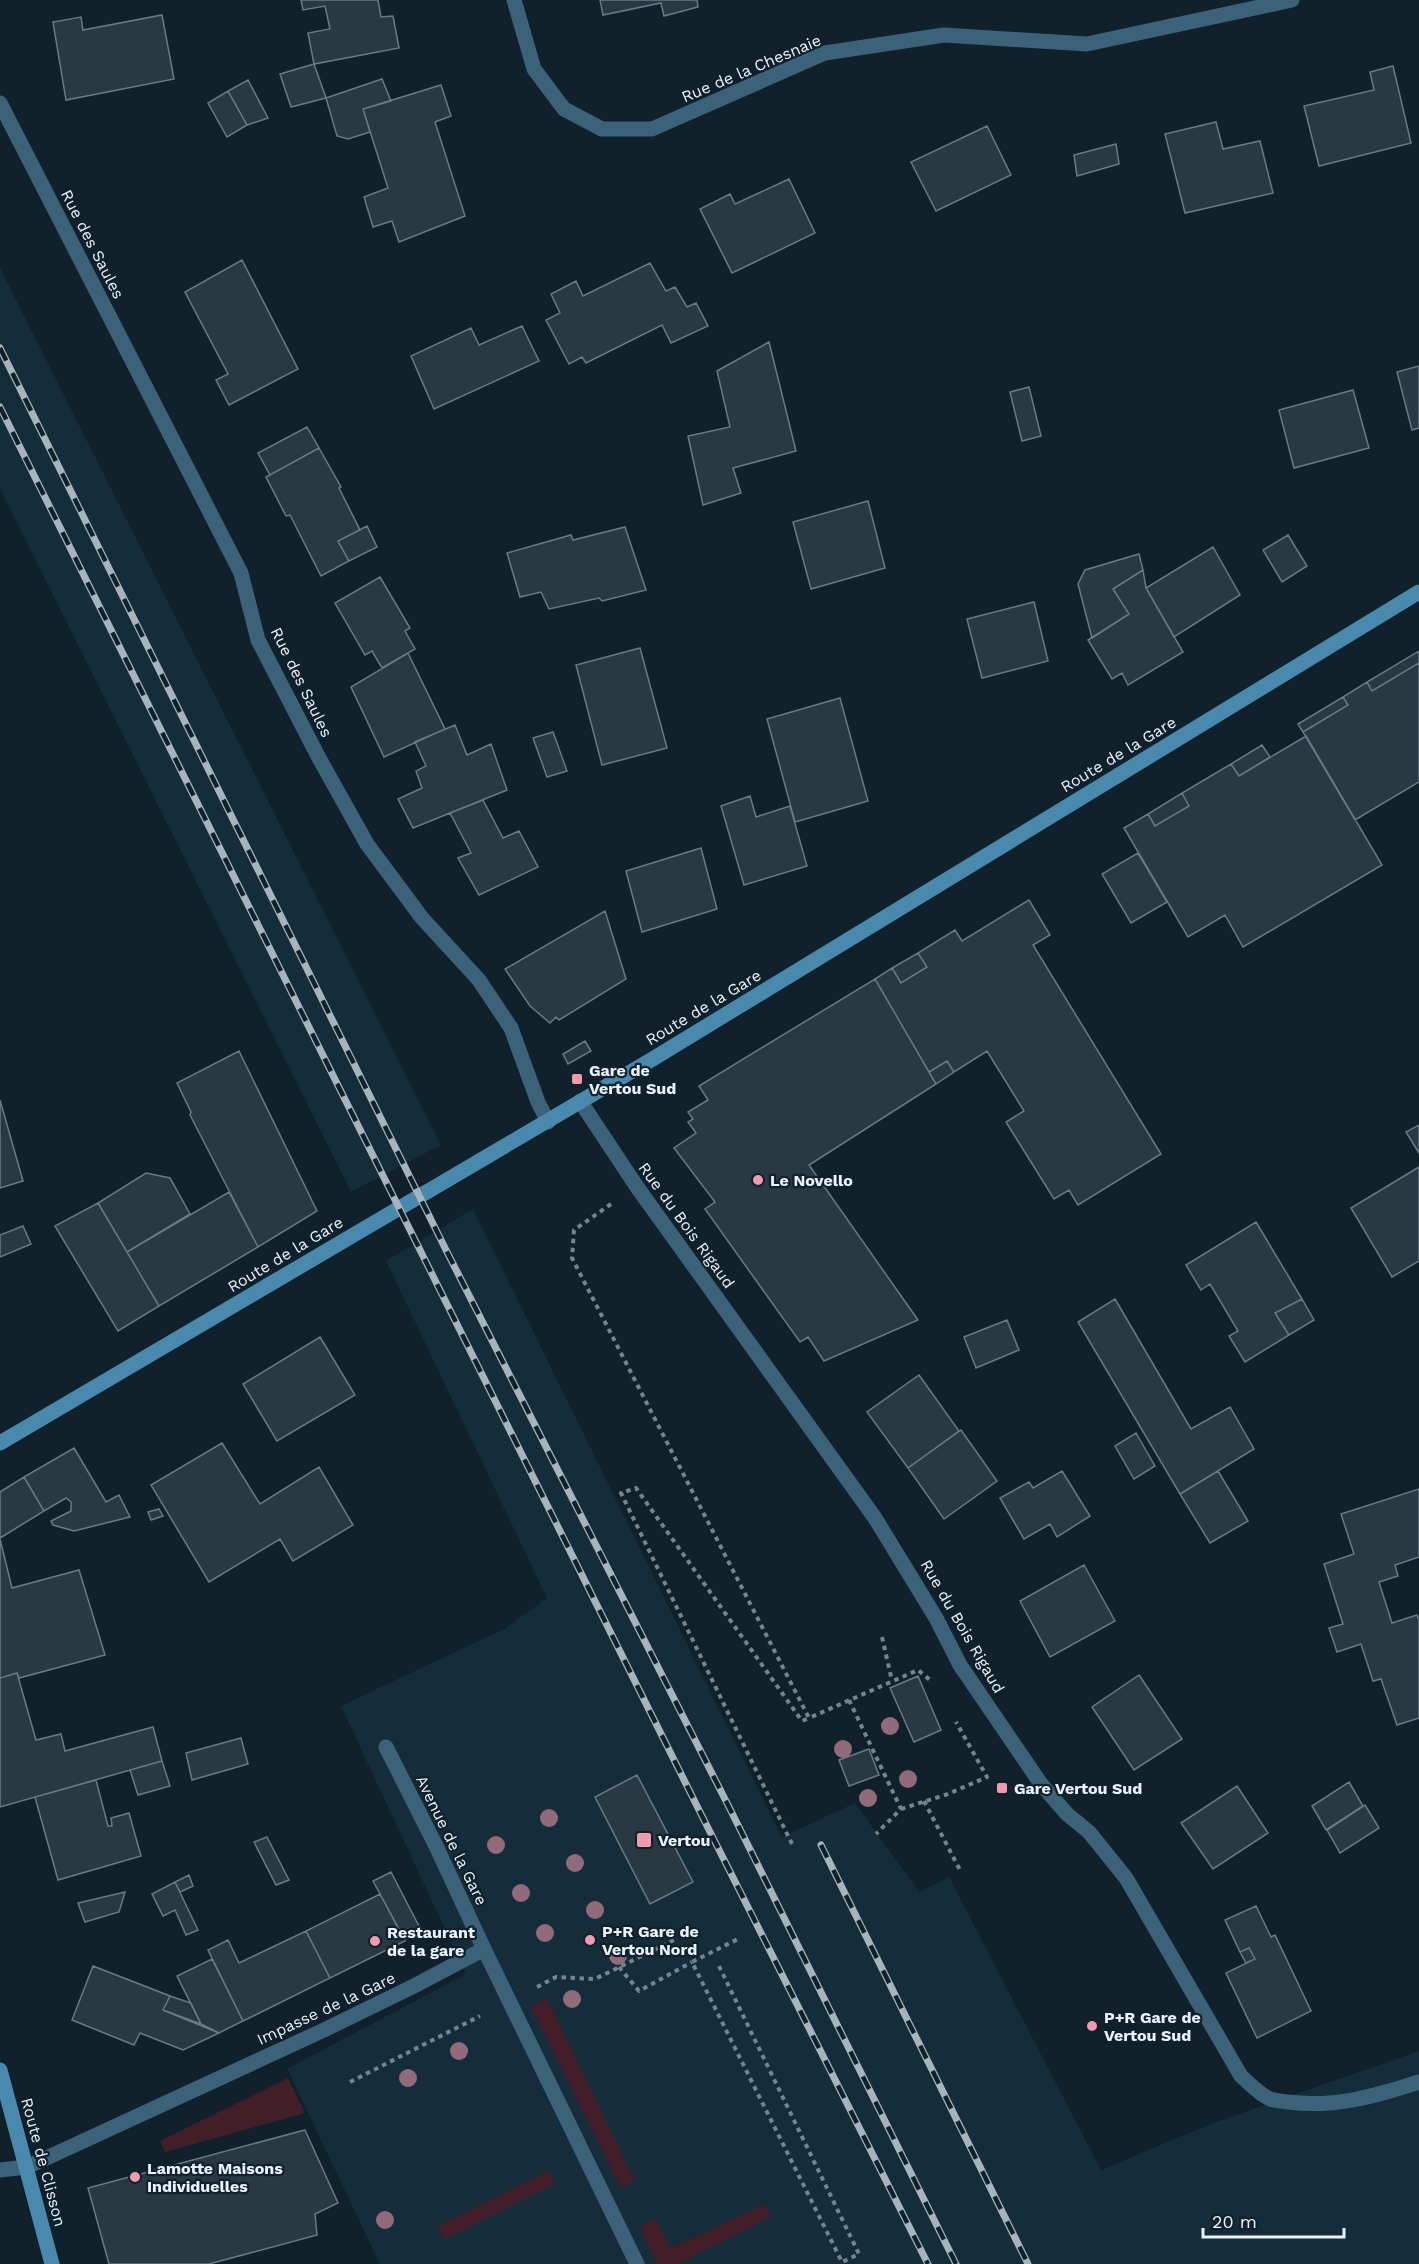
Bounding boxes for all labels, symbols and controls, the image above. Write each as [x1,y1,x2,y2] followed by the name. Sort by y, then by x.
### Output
[679,30,824,106] street label: Rue de la Chesnaie
[57,187,128,302] street label: Rue des Saules
[267,624,336,740] street label: Rue des Saules
[1057,713,1179,796] street label: Route de la Gare
[642,966,764,1049] street label: Route de la Gare
[589,1061,676,1098] place label: Gare de Vertou Sud
[570,1072,584,1086] marker: Gare de Vertou Sud
[635,1159,739,1292] street label: Rue du Bois Rigaud
[770,1171,853,1190] place label: Le Novello
[751,1173,765,1187] marker: Le Novello
[224,1213,346,1296] street label: Route de la Gare
[917,1556,1009,1696] street label: Rue du Bois Rigaud
[412,1772,491,1908] street label: Avenue de la Gare
[1014,1779,1142,1798] place label: Gare Vertou Sud
[995,1781,1009,1795] marker: Gare Vertou Sud
[635,1831,653,1849] marker: Vertou
[658,1831,710,1850] place label: Vertou
[602,1922,699,1959] place label: P+R Gare de Vertou Nord
[387,1923,475,1960] place label: Restaurant de la gare
[583,1933,597,1947] marker: P+R Gare de Vertou Nord
[368,1934,382,1948] marker: Restaurant de la gare
[254,1968,398,2049] street label: Impasse de la Gare
[1104,2008,1201,2045] place label: P+R Gare de Vertou Sud
[1085,2019,1099,2033] marker: P+R Gare de Vertou Sud
[17,2096,70,2229] street label: Route de Clisson
[147,2159,283,2196] place label: Lamotte Maisons Individuelles
[128,2170,142,2184] marker: Lamotte Maisons Individuelles
[1203,2201,1344,2239] scale bar
[1212,2211,1257,2232] text: 20 m

